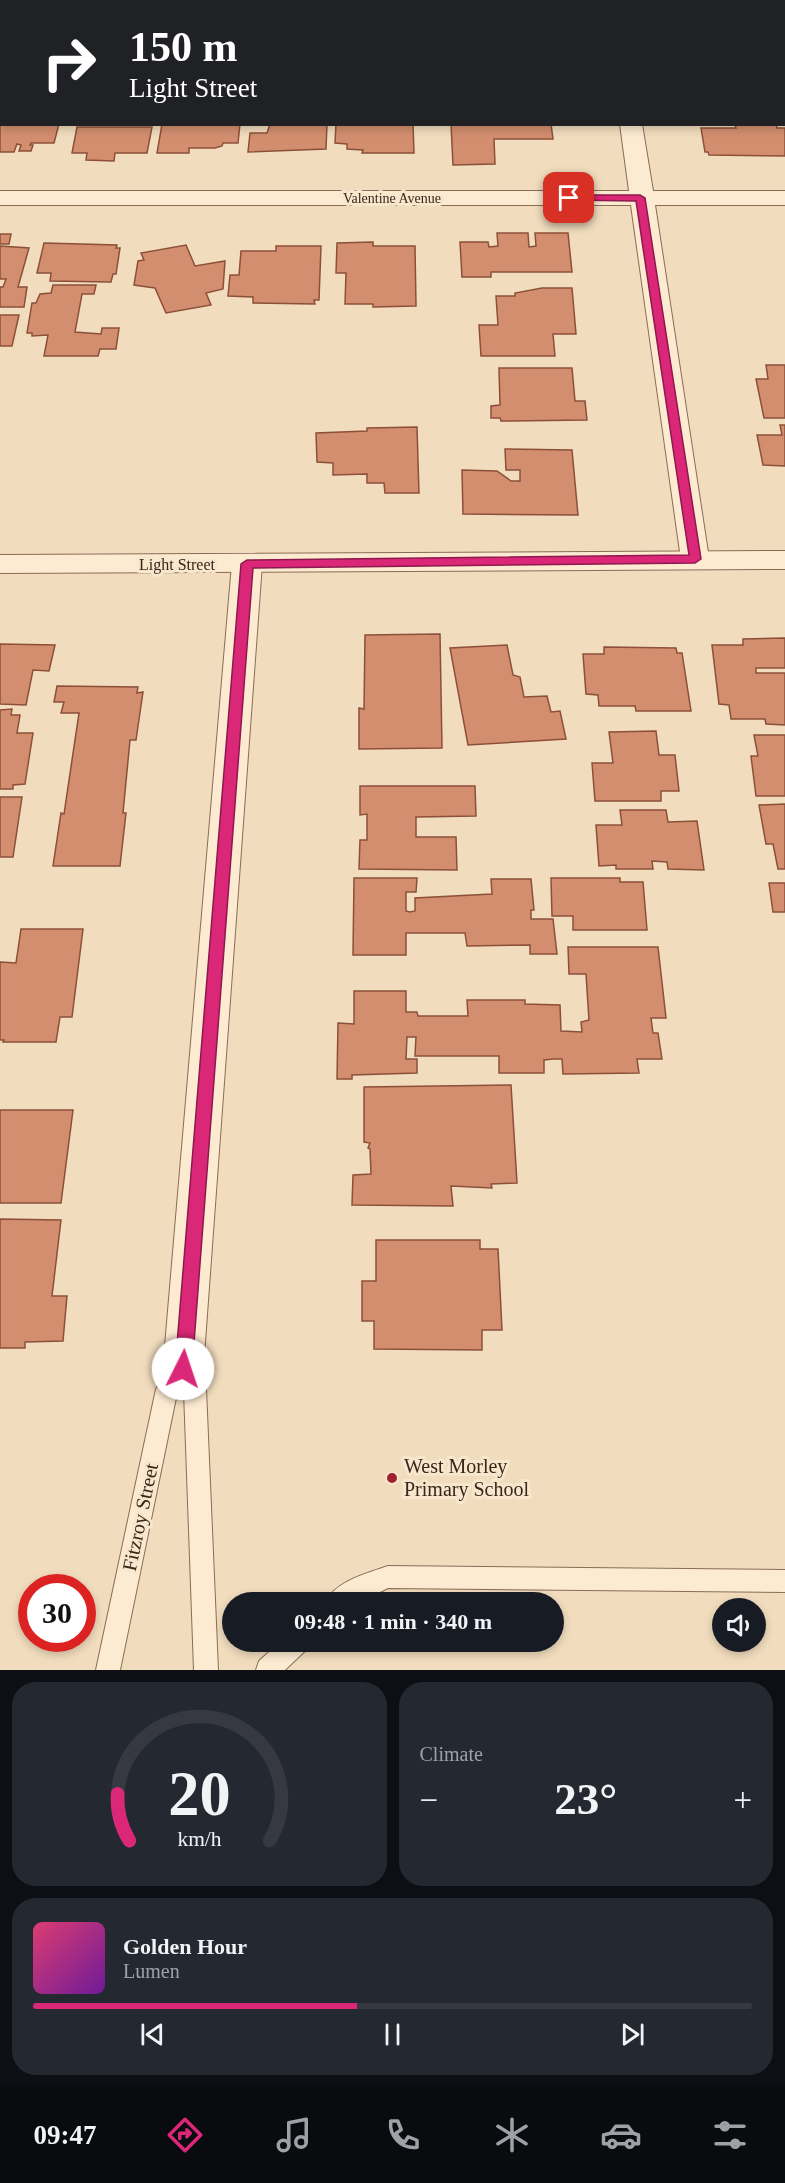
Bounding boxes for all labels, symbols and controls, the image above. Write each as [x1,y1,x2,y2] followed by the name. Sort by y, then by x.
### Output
[30,24,108,102] icon: right
[129,24,238,70] text: 150 m
[129,73,257,103] text: Light Street
[543,172,594,223] pin
[552,181,585,214] icon: arrive
[343,191,441,206] street label: Valentine Avenue
[139,556,216,574] street label: Light Street
[151,1337,215,1401] position arrow
[404,1455,529,1501] place label: West Morley Primary School
[118,1461,163,1573] street label: Fitzroy Street
[385,1471,399,1485] marker: West Morley Primary School
[18,1574,96,1652] speed limit sign: 30
[712,1598,766,1652] map controls
[712,1598,766,1652] button: sound
[294,1609,492,1634] text: 09:48 · 1 min · 340 m
[420,1743,483,1765] text: Climate
[168,1759,230,1828] text: 20
[554,1774,617,1824] text: 23°
[420,1782,438,1818] text: −
[733,1782,752,1818] text: +
[177,1827,222,1851] text: km/h
[123,1934,247,1959] text: Golden Hour
[123,1960,180,1982] text: Lumen
[136,2018,169,2051] icon: previous
[376,2018,409,2051] icon: pause
[616,2018,649,2051] icon: next
[164,2114,206,2156] icon: directions
[273,2114,315,2156] icon: music
[382,2114,424,2156] icon: phone
[491,2114,533,2156] icon: climate
[600,2114,642,2156] icon: car
[709,2114,751,2156] icon: filters
[34,2120,97,2150] text: 09:47

